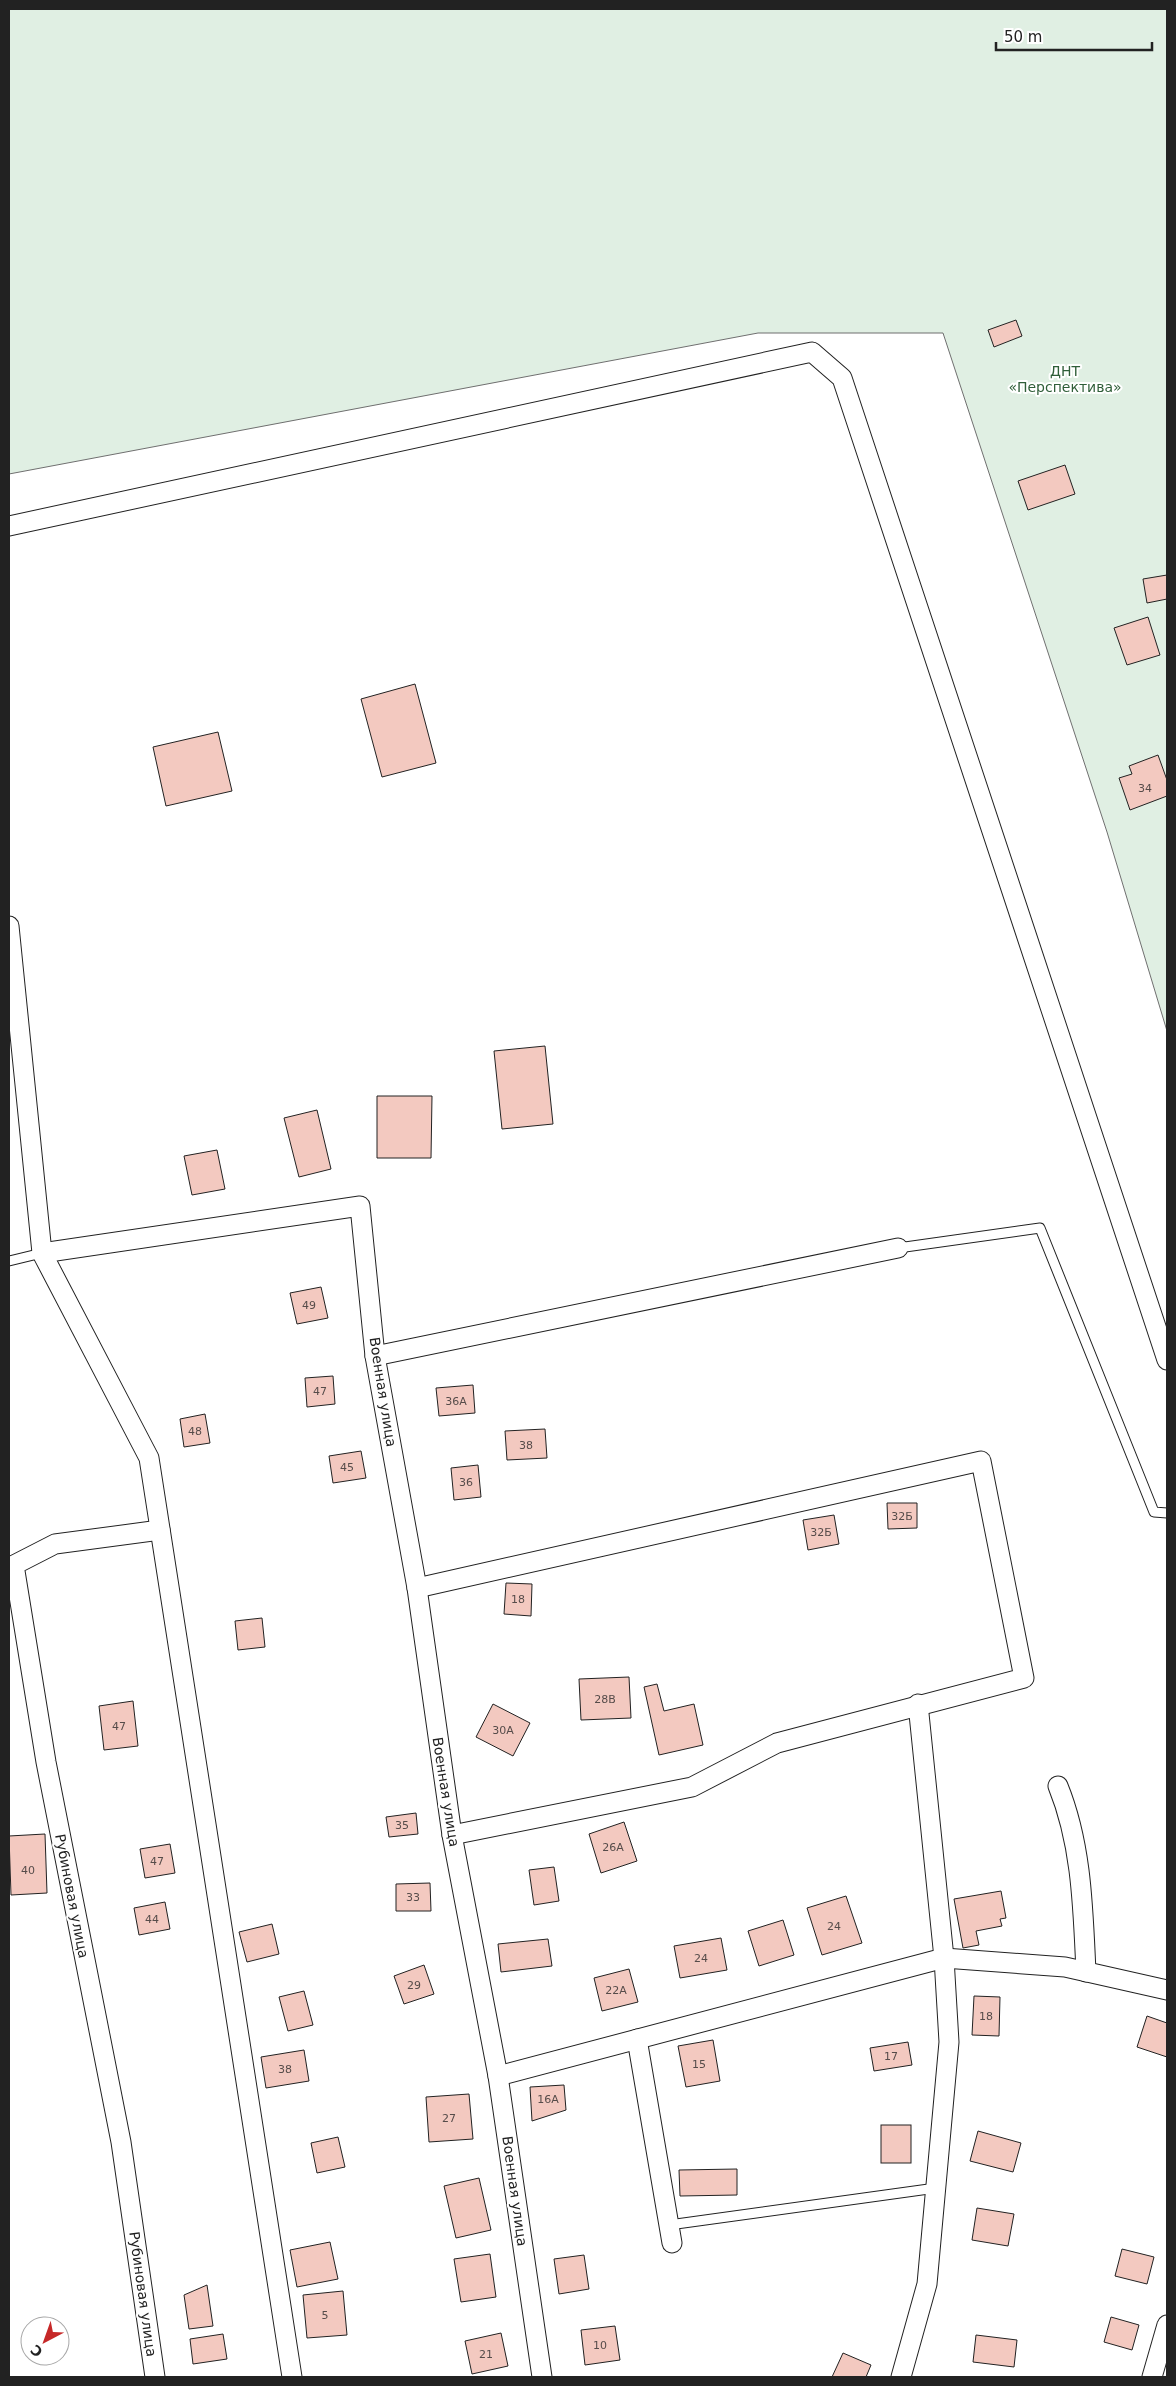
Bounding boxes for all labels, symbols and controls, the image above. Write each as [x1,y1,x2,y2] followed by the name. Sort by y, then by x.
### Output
[996,20,1152,52] scale bar
[1004,28,1042,46] text: 50 m
[1008,363,1122,395] park label: ДНТ «Перспектива»
[1138,782,1152,795] house number: 34
[302,1299,316,1312] house number: 49
[366,1336,400,1448] street label: Военная улица
[313,1385,327,1398] house number: 47
[445,1395,467,1408] house number: 36А
[188,1425,202,1438] house number: 48
[519,1439,533,1452] house number: 38
[340,1461,354,1474] house number: 45
[459,1476,473,1489] house number: 36
[891,1510,913,1523] house number: 32Б
[810,1526,832,1539] house number: 32Б
[511,1593,525,1606] house number: 18
[594,1693,616,1706] house number: 28В
[112,1720,126,1733] house number: 47
[492,1724,514,1737] house number: 30А
[429,1736,463,1848] street label: Военная улица
[395,1819,409,1832] house number: 35
[52,1832,92,1960] street label: Рубиновая улица
[602,1841,624,1854] house number: 26А
[150,1855,164,1868] house number: 47
[21,1864,35,1877] house number: 40
[406,1891,420,1904] house number: 33
[145,1913,159,1926] house number: 44
[827,1920,841,1933] house number: 24
[694,1952,708,1965] house number: 24
[407,1979,421,1992] house number: 29
[605,1984,627,1997] house number: 22А
[979,2010,993,2023] house number: 18
[884,2050,898,2063] house number: 17
[692,2058,706,2071] house number: 15
[278,2063,292,2076] house number: 38
[537,2093,559,2106] house number: 16А
[442,2112,456,2125] house number: 27
[499,2135,531,2247] street label: Военная улица
[126,2230,160,2358] street label: Рубиновая улица
[322,2309,329,2322] house number: 5
[20,2316,70,2366] north arrow
[593,2339,607,2352] house number: 10
[27,2341,46,2360] text: С
[479,2348,493,2361] house number: 21

